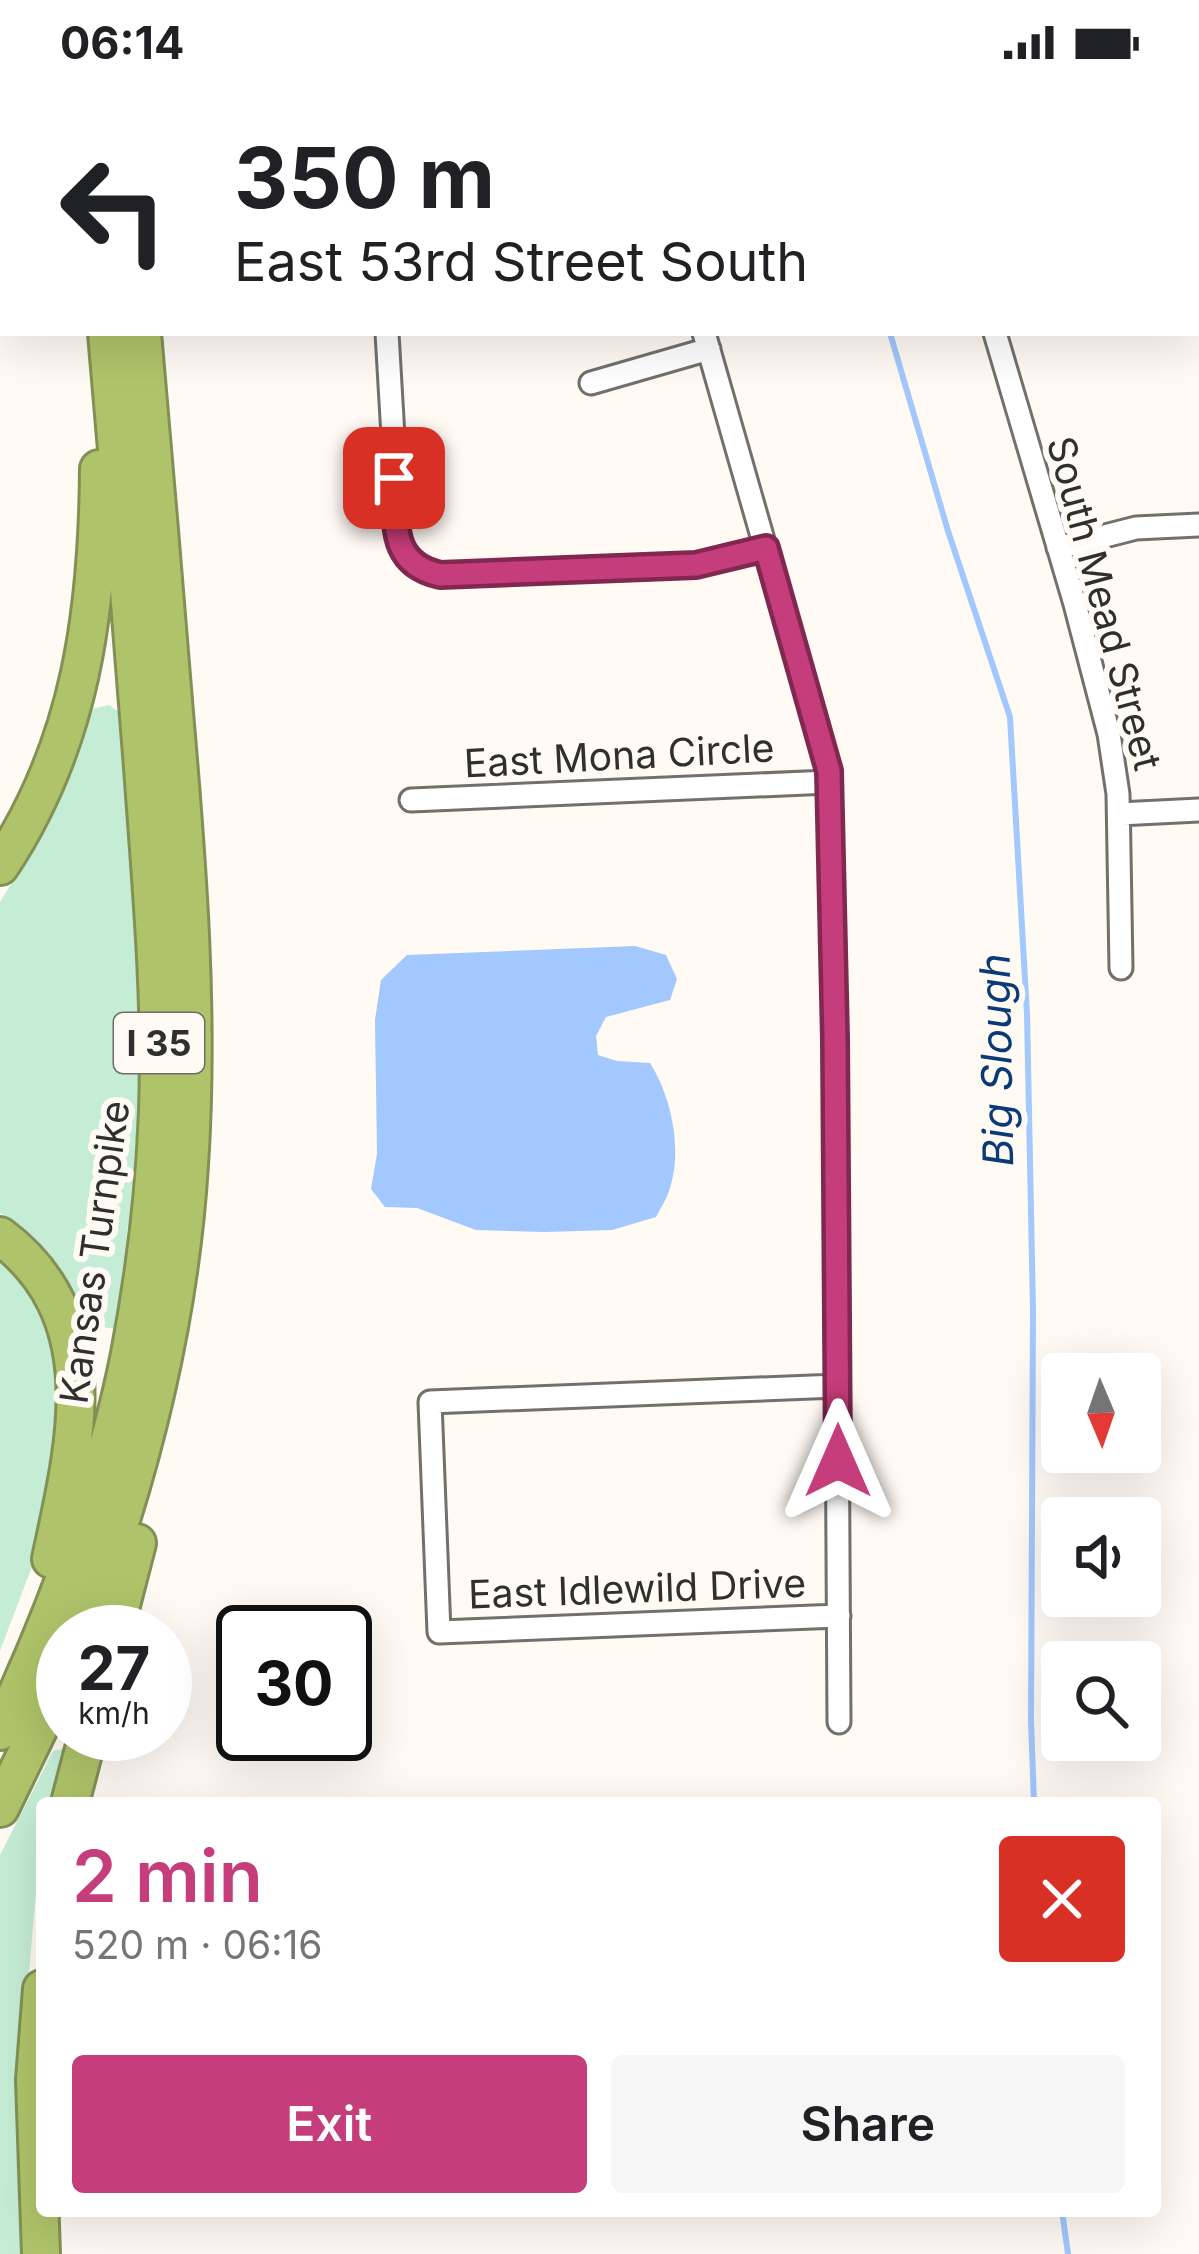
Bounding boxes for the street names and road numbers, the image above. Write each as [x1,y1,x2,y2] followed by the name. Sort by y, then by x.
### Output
[1038,431,1172,775] street label: South Mead Street
[463,723,775,787] street label: East Mona Circle
[114,1013,204,1073] road number: I 35
[49,1097,139,1407] street label: Kansas Turnpike
[467,1559,807,1617] street label: East Idlewild Drive

